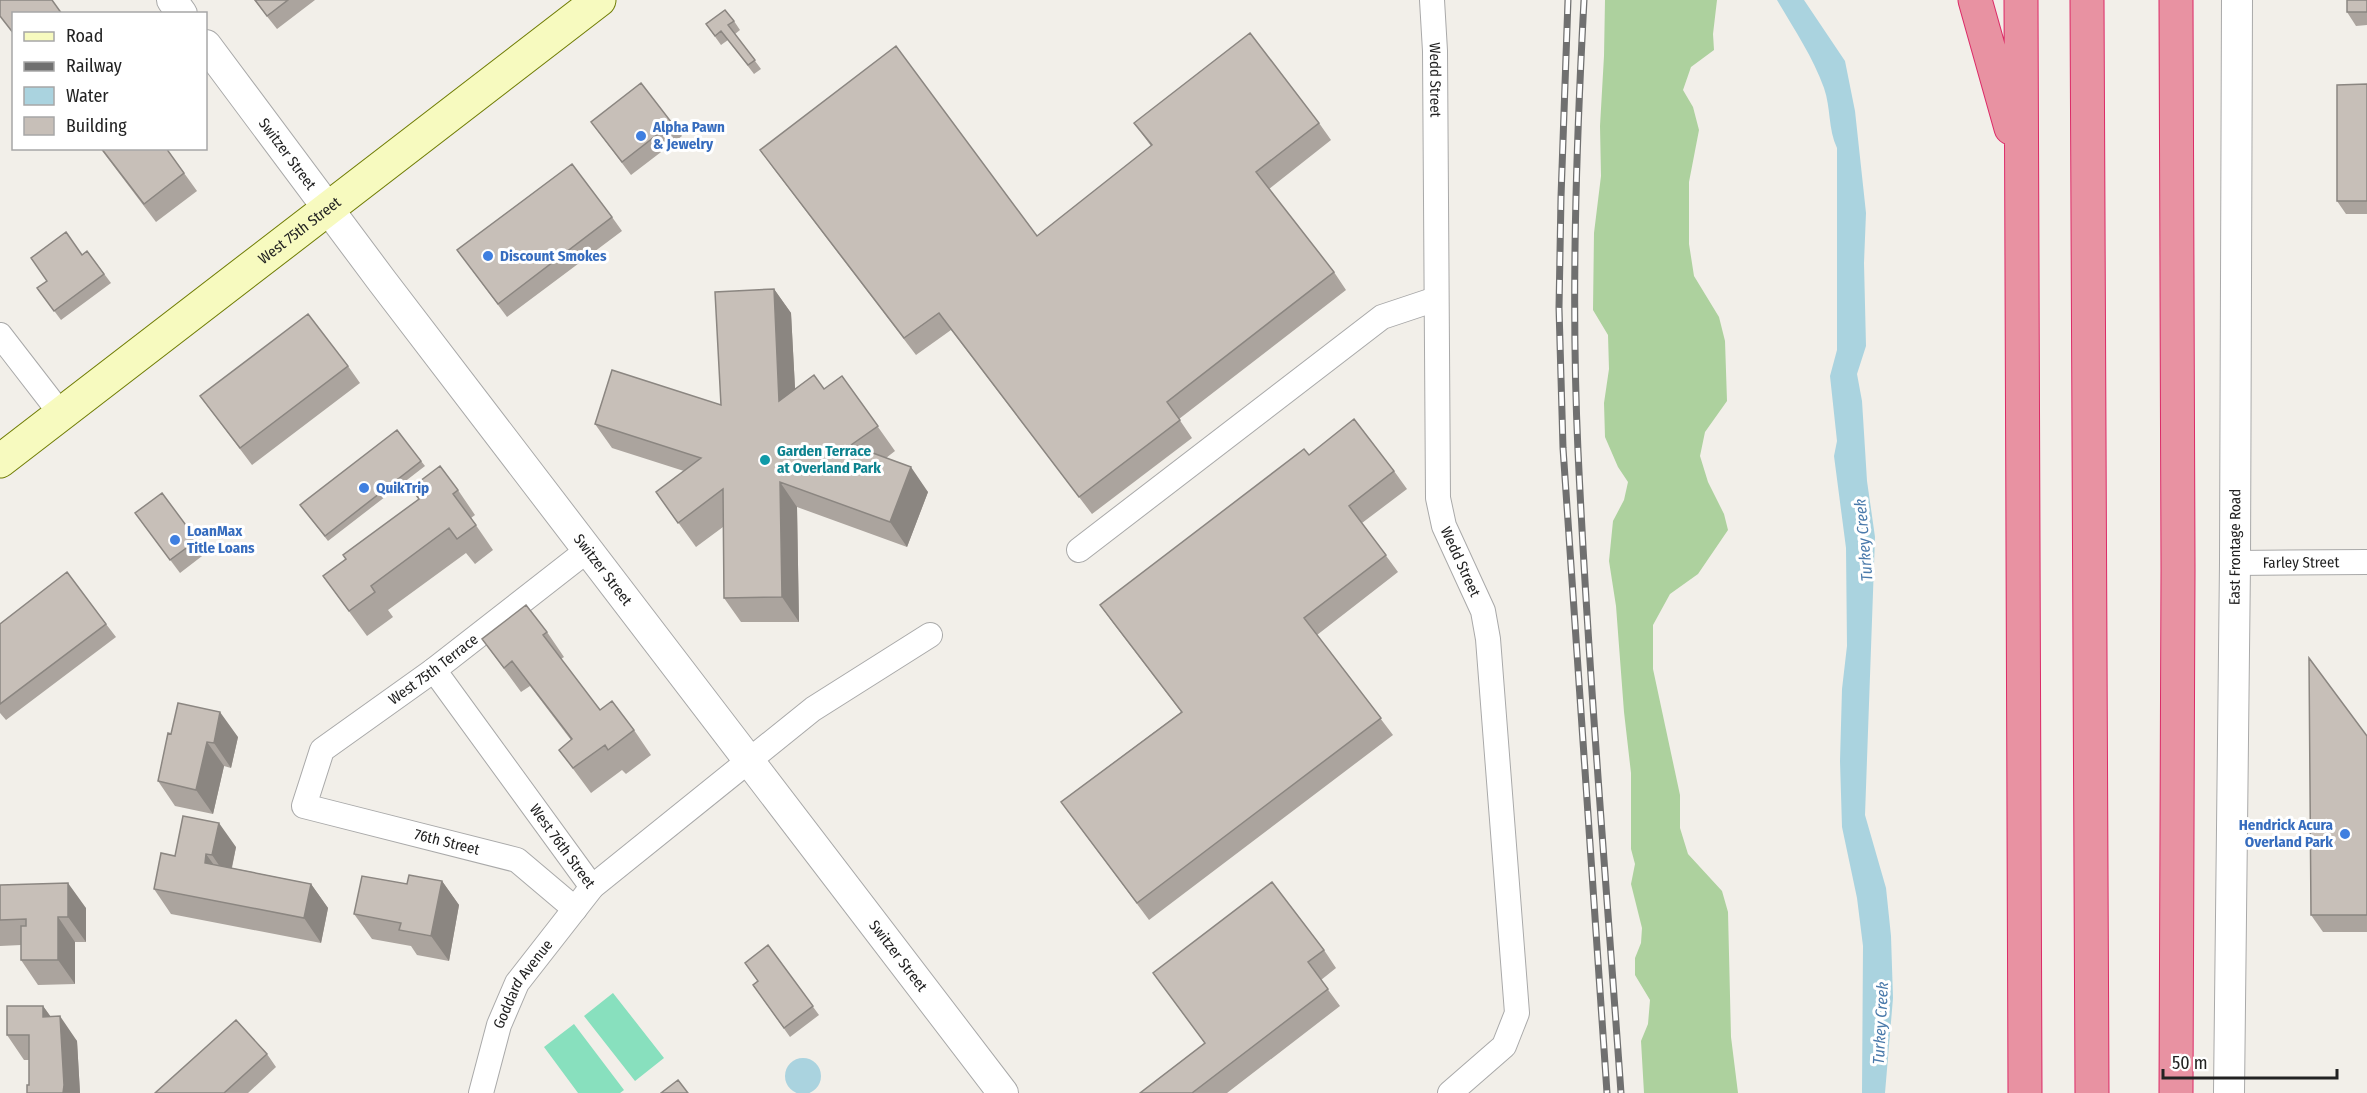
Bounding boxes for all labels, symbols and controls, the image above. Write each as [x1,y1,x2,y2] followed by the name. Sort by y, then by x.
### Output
[12,12,207,150] legend
[66,25,103,47] text: Road
[1426,42,1444,118] street label: Wedd Street
[66,55,122,77] text: Railway
[66,85,109,107] text: Water
[66,115,127,137] text: Building
[255,115,320,194] street label: Switzer Street
[652,118,725,153] place label: Alpha Pawn & Jewelry
[634,129,648,143] marker: Alpha Pawn & Jewelry
[255,193,344,268] street label: West 75th Street
[500,247,607,265] place label: Discount Smokes
[481,249,495,263] marker: Discount Smokes
[777,442,881,477] place label: Garden Terrace at Overland Park
[758,453,772,467] marker: Garden Terrace at Overland Park
[376,479,429,497] place label: QuikTrip
[357,481,371,495] marker: QuikTrip
[2226,489,2244,605] street label: East Frontage Road
[1850,498,1877,582] water label: Turkey Creek
[187,522,255,557] place label: LoanMax Title Loans
[1437,524,1484,600] street label: Wedd Street
[570,531,636,609] street label: Switzer Street
[168,533,182,547] marker: LoanMax Title Loans
[2263,553,2340,572] street label: Farley Street
[385,630,482,708] street label: West 75th Terrace
[526,801,599,892] street label: West 76th Street
[2239,816,2334,851] place label: Hendrick Acura Overland Park
[413,825,481,859] street label: 76th Street
[2338,827,2352,841] marker: Hendrick Acura Overland Park
[865,917,931,995] street label: Switzer Street
[490,936,557,1031] street label: Goddard Avenue
[1869,981,1892,1065] water label: Turkey Creek
[2163,1042,2337,1080] scale bar
[2172,1052,2208,1074] text: 50 m

